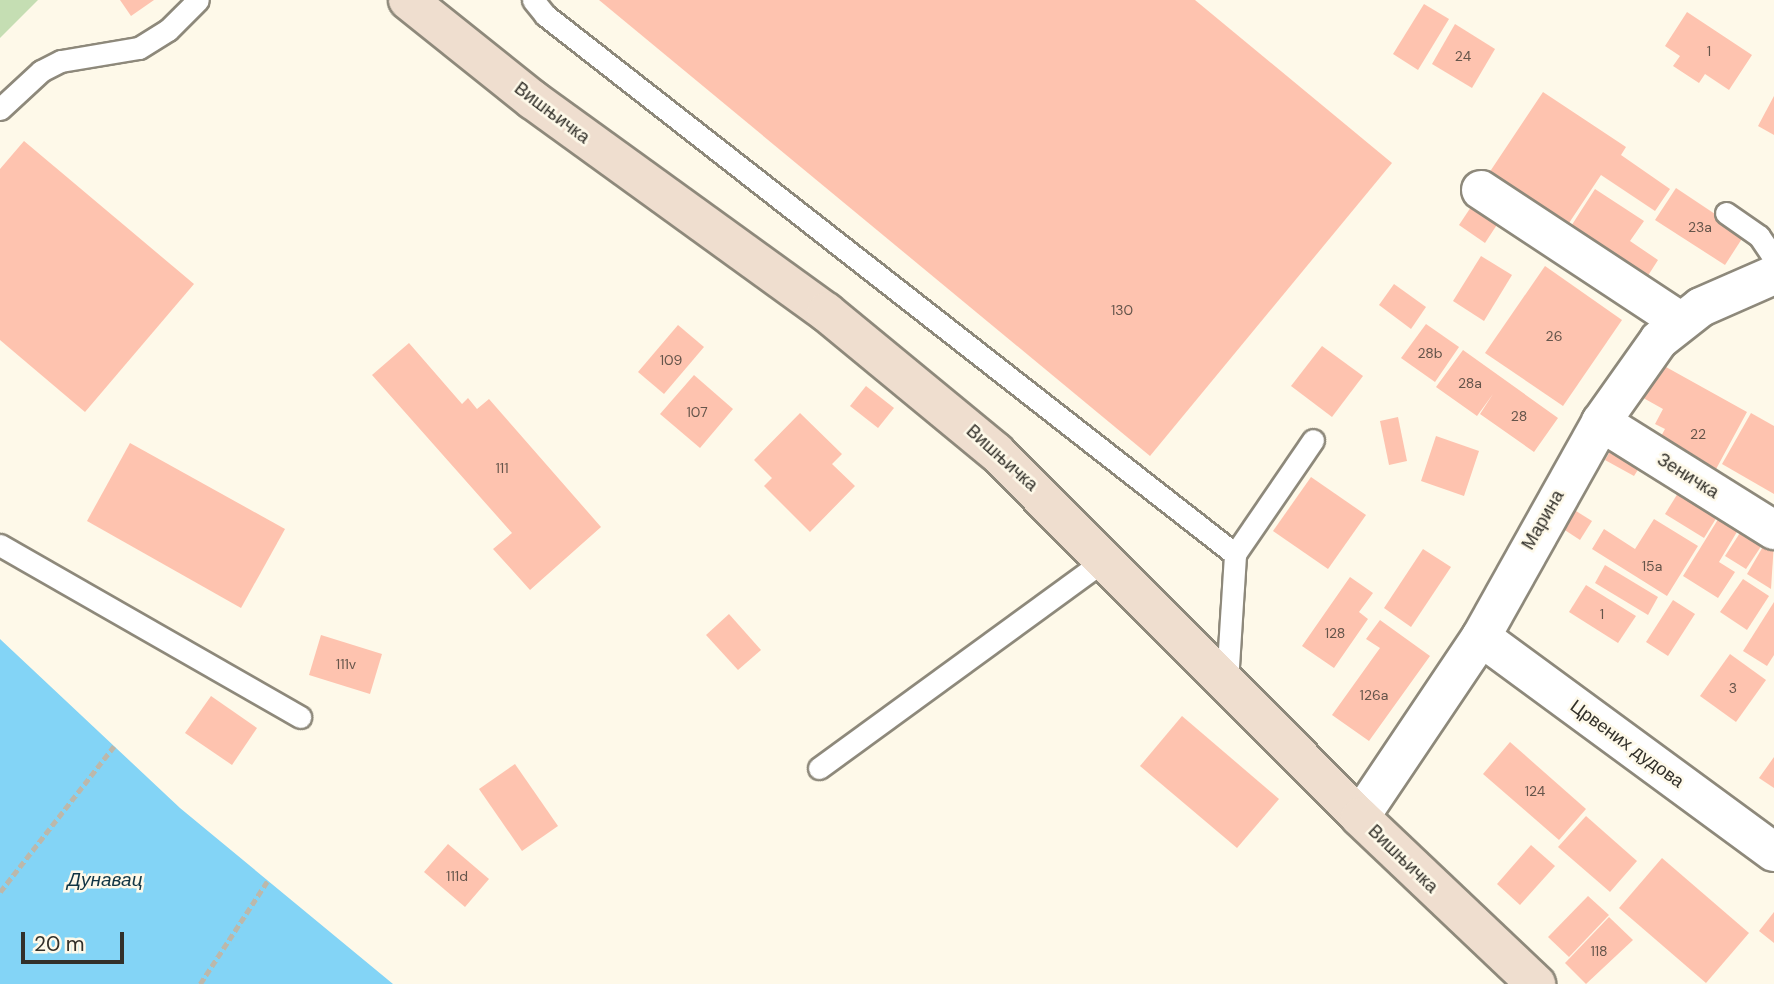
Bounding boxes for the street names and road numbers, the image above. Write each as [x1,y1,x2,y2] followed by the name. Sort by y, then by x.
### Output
[510,78,594,148] street label: Вишњичка
[962,420,1042,496] street label: Вишњичка
[1653,449,1723,503] street label: Зеничка
[1517,486,1569,554] street label: Марина
[1566,696,1688,792] street label: Црвених дудова
[1364,820,1442,898] street label: Вишњичка

